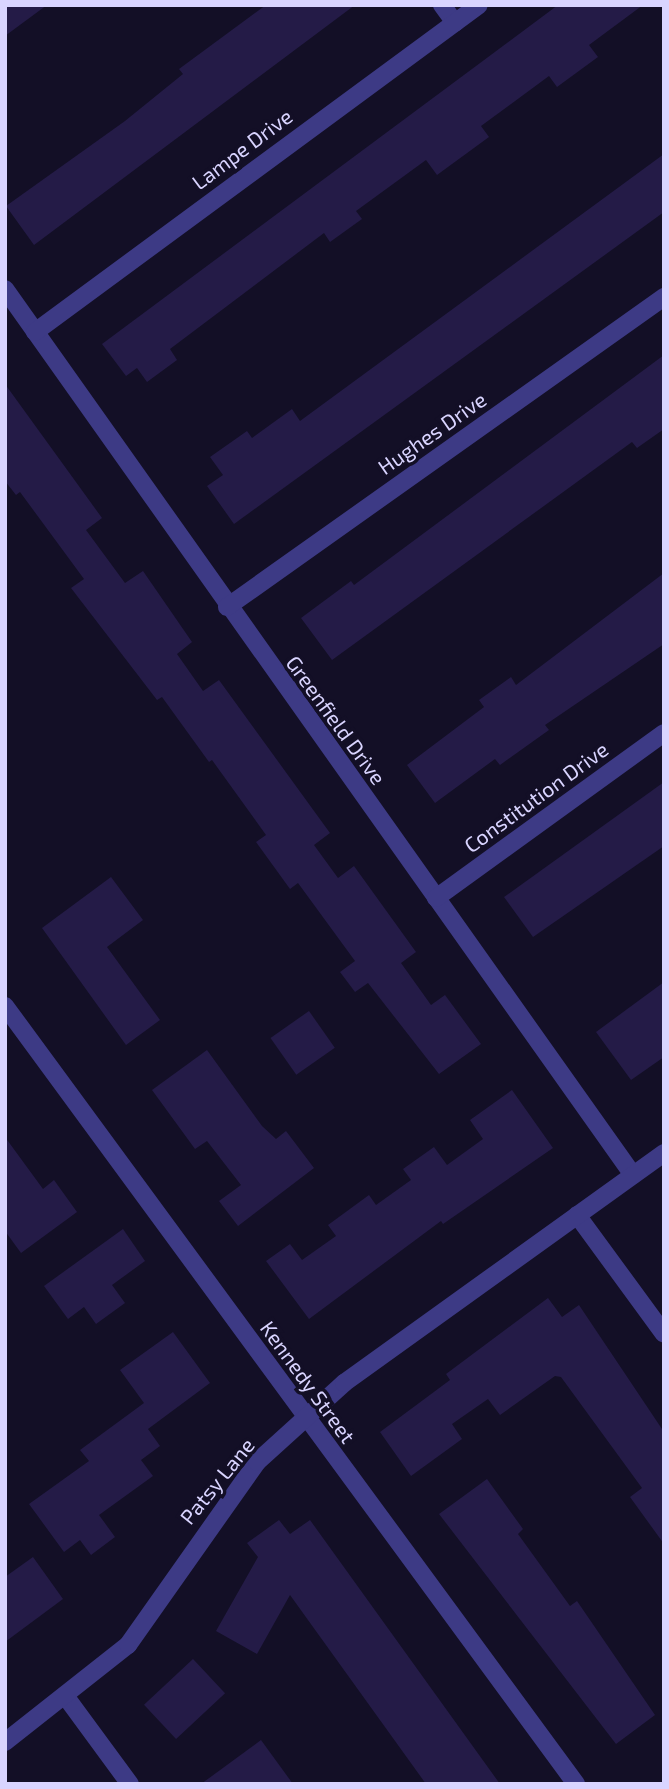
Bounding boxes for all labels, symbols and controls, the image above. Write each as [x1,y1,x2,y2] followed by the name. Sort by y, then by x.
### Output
[187,103,297,195] street label: Lampe Drive
[373,386,491,480] street label: Hughes Drive
[281,651,391,789] street label: Greenfield Drive
[459,736,613,858] street label: Constitution Drive
[255,1316,361,1448] street label: Kennedy Street
[174,1433,260,1529] street label: Patsy Lane

